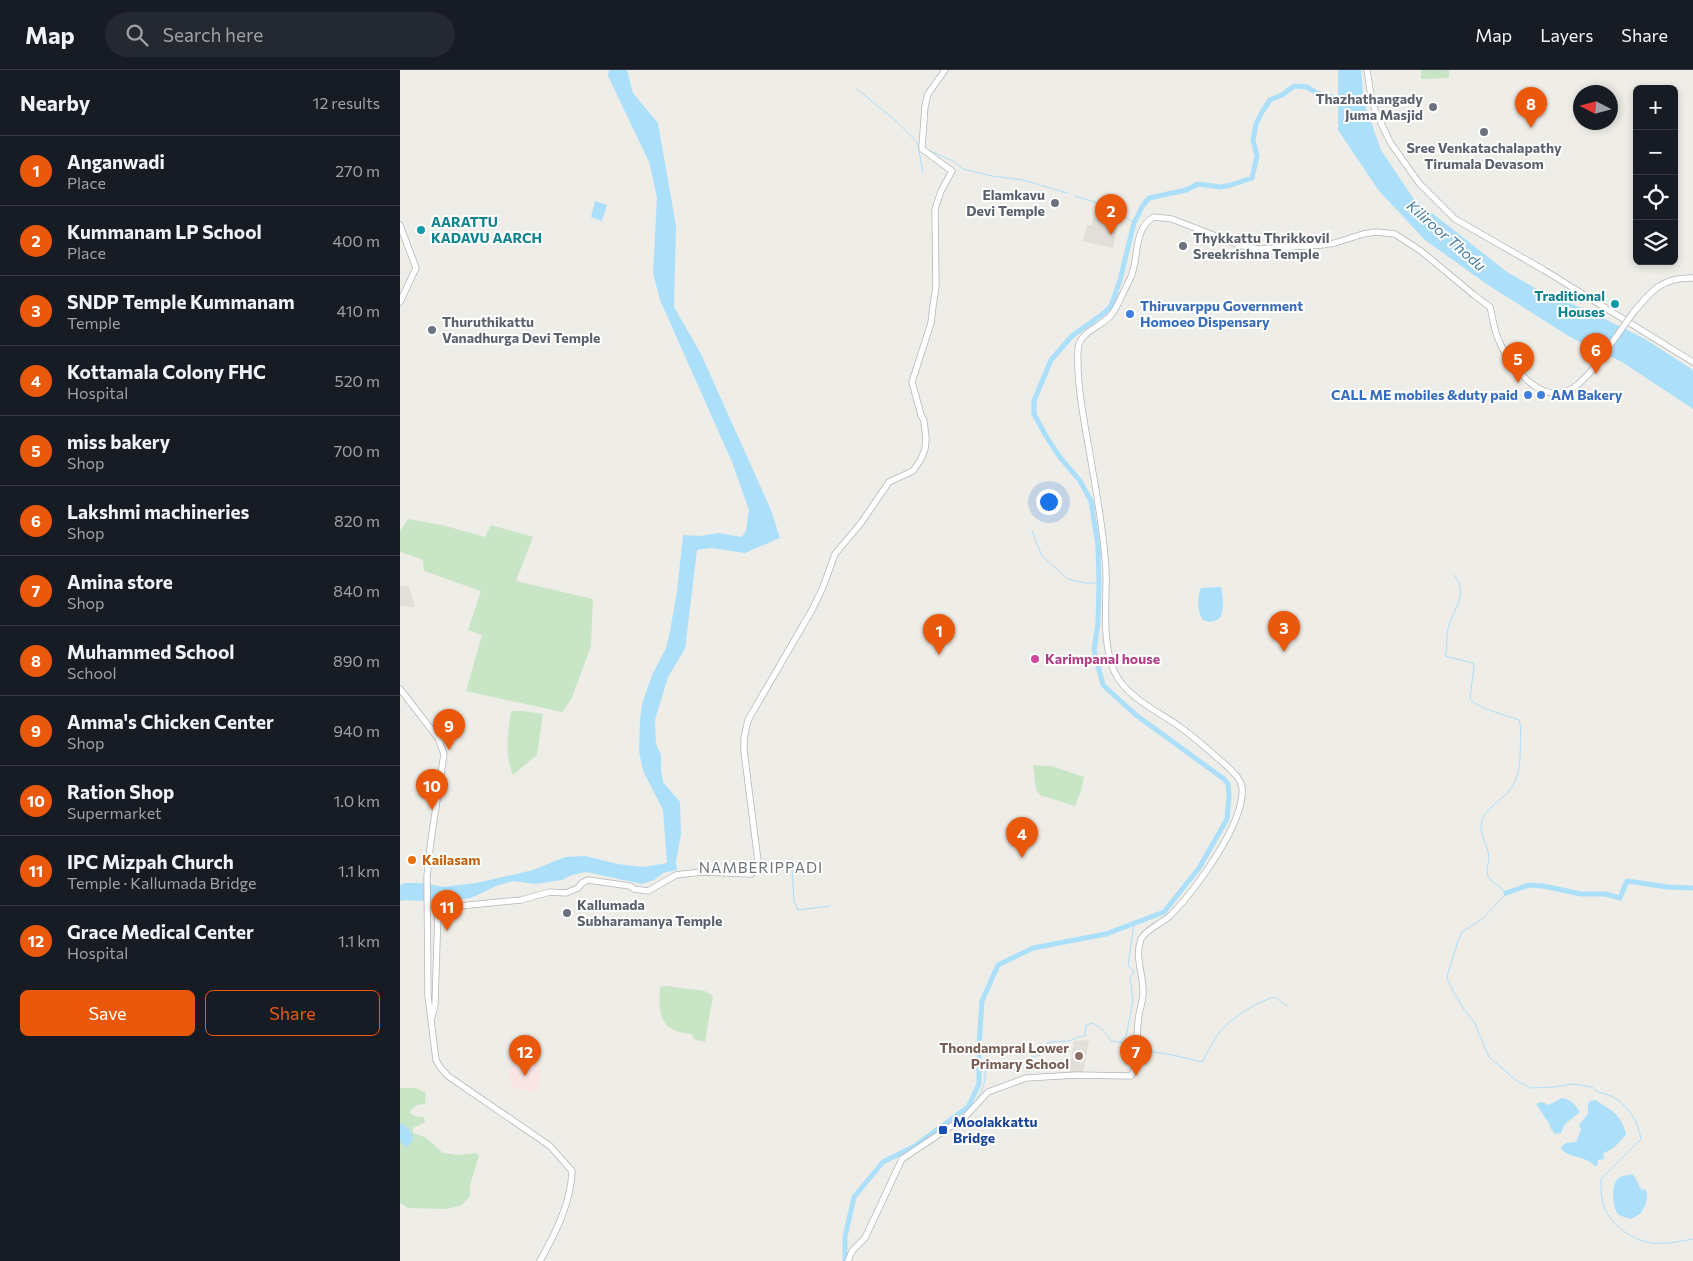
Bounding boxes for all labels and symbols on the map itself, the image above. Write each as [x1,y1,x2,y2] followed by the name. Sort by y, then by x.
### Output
[1573,85,1618,130] north arrow
[1515,87,1547,128] pin: 8
[1315,90,1423,123] place label: Thazhathangady Juma Masjid
[1427,101,1439,113] marker: Thazhathangady Juma Masjid
[1478,126,1490,138] marker: Sree Venkatachalapathy Tirumala Devasom
[1406,139,1562,172] place label: Sree Venkatachalapathy Tirumala Devasom
[966,186,1045,219] place label: Elamkavu Devi Temple
[1095,194,1127,235] pin: 2
[1404,196,1490,275] water label: Kiliroor Thodu
[1049,197,1061,209] marker: Elamkavu Devi Temple
[431,213,542,246] place label: AARATTU KADAVU AARCH
[415,224,427,236] marker: AARATTU KADAVU AARCH
[1193,229,1329,262] place label: Thykkattu Thrikkovil Sreekrishna Temple
[1177,240,1189,252] marker: Thykkattu Thrikkovil Sreekrishna Temple
[1534,287,1605,320] place label: Traditional Houses
[1140,297,1303,330] place label: Thiruvarppu Government Homoeo Dispensary
[1609,298,1621,310] marker: Traditional Houses
[1124,308,1136,320] marker: Thiruvarppu Government Homoeo Dispensary
[442,313,600,346] place label: Thuruthikattu Vanadhurga Devi Temple
[426,324,438,336] marker: Thuruthikattu Vanadhurga Devi Temple
[1580,333,1612,374] pin: 6
[1502,342,1534,383] pin: 5
[1331,386,1518,403] place label: CALL ME mobiles &duty paid
[1551,386,1623,403] place label: AM Bakery
[1522,389,1534,401] marker: CALL ME mobiles &duty paid
[1535,389,1547,401] marker: AM Bakery
[1036,489,1062,515] your location
[1268,611,1300,652] pin: 3
[923,614,955,655] pin: 1
[1045,650,1160,667] place label: Karimpanal house
[1029,653,1041,665] marker: Karimpanal house
[433,709,465,750] pin: 9
[416,769,448,810] pin: 10
[1006,817,1038,858] pin: 4
[422,851,480,868] place label: Kailasam
[406,854,418,866] marker: Kailasam
[699,858,823,876] district label: NAMBERIPPADI
[431,890,463,931] pin: 11
[577,896,722,929] place label: Kallumada Subharamanya Temple
[561,907,573,919] marker: Kallumada Subharamanya Temple
[509,1035,541,1076] pin: 12
[1120,1035,1152,1076] pin: 7
[939,1039,1069,1072] place label: Thondampral Lower Primary School
[1073,1050,1085,1062] marker: Thondampral Lower Primary School
[953,1113,1038,1146] place label: Moolakkattu Bridge
[937,1124,949,1136] marker: Moolakkattu Bridge

